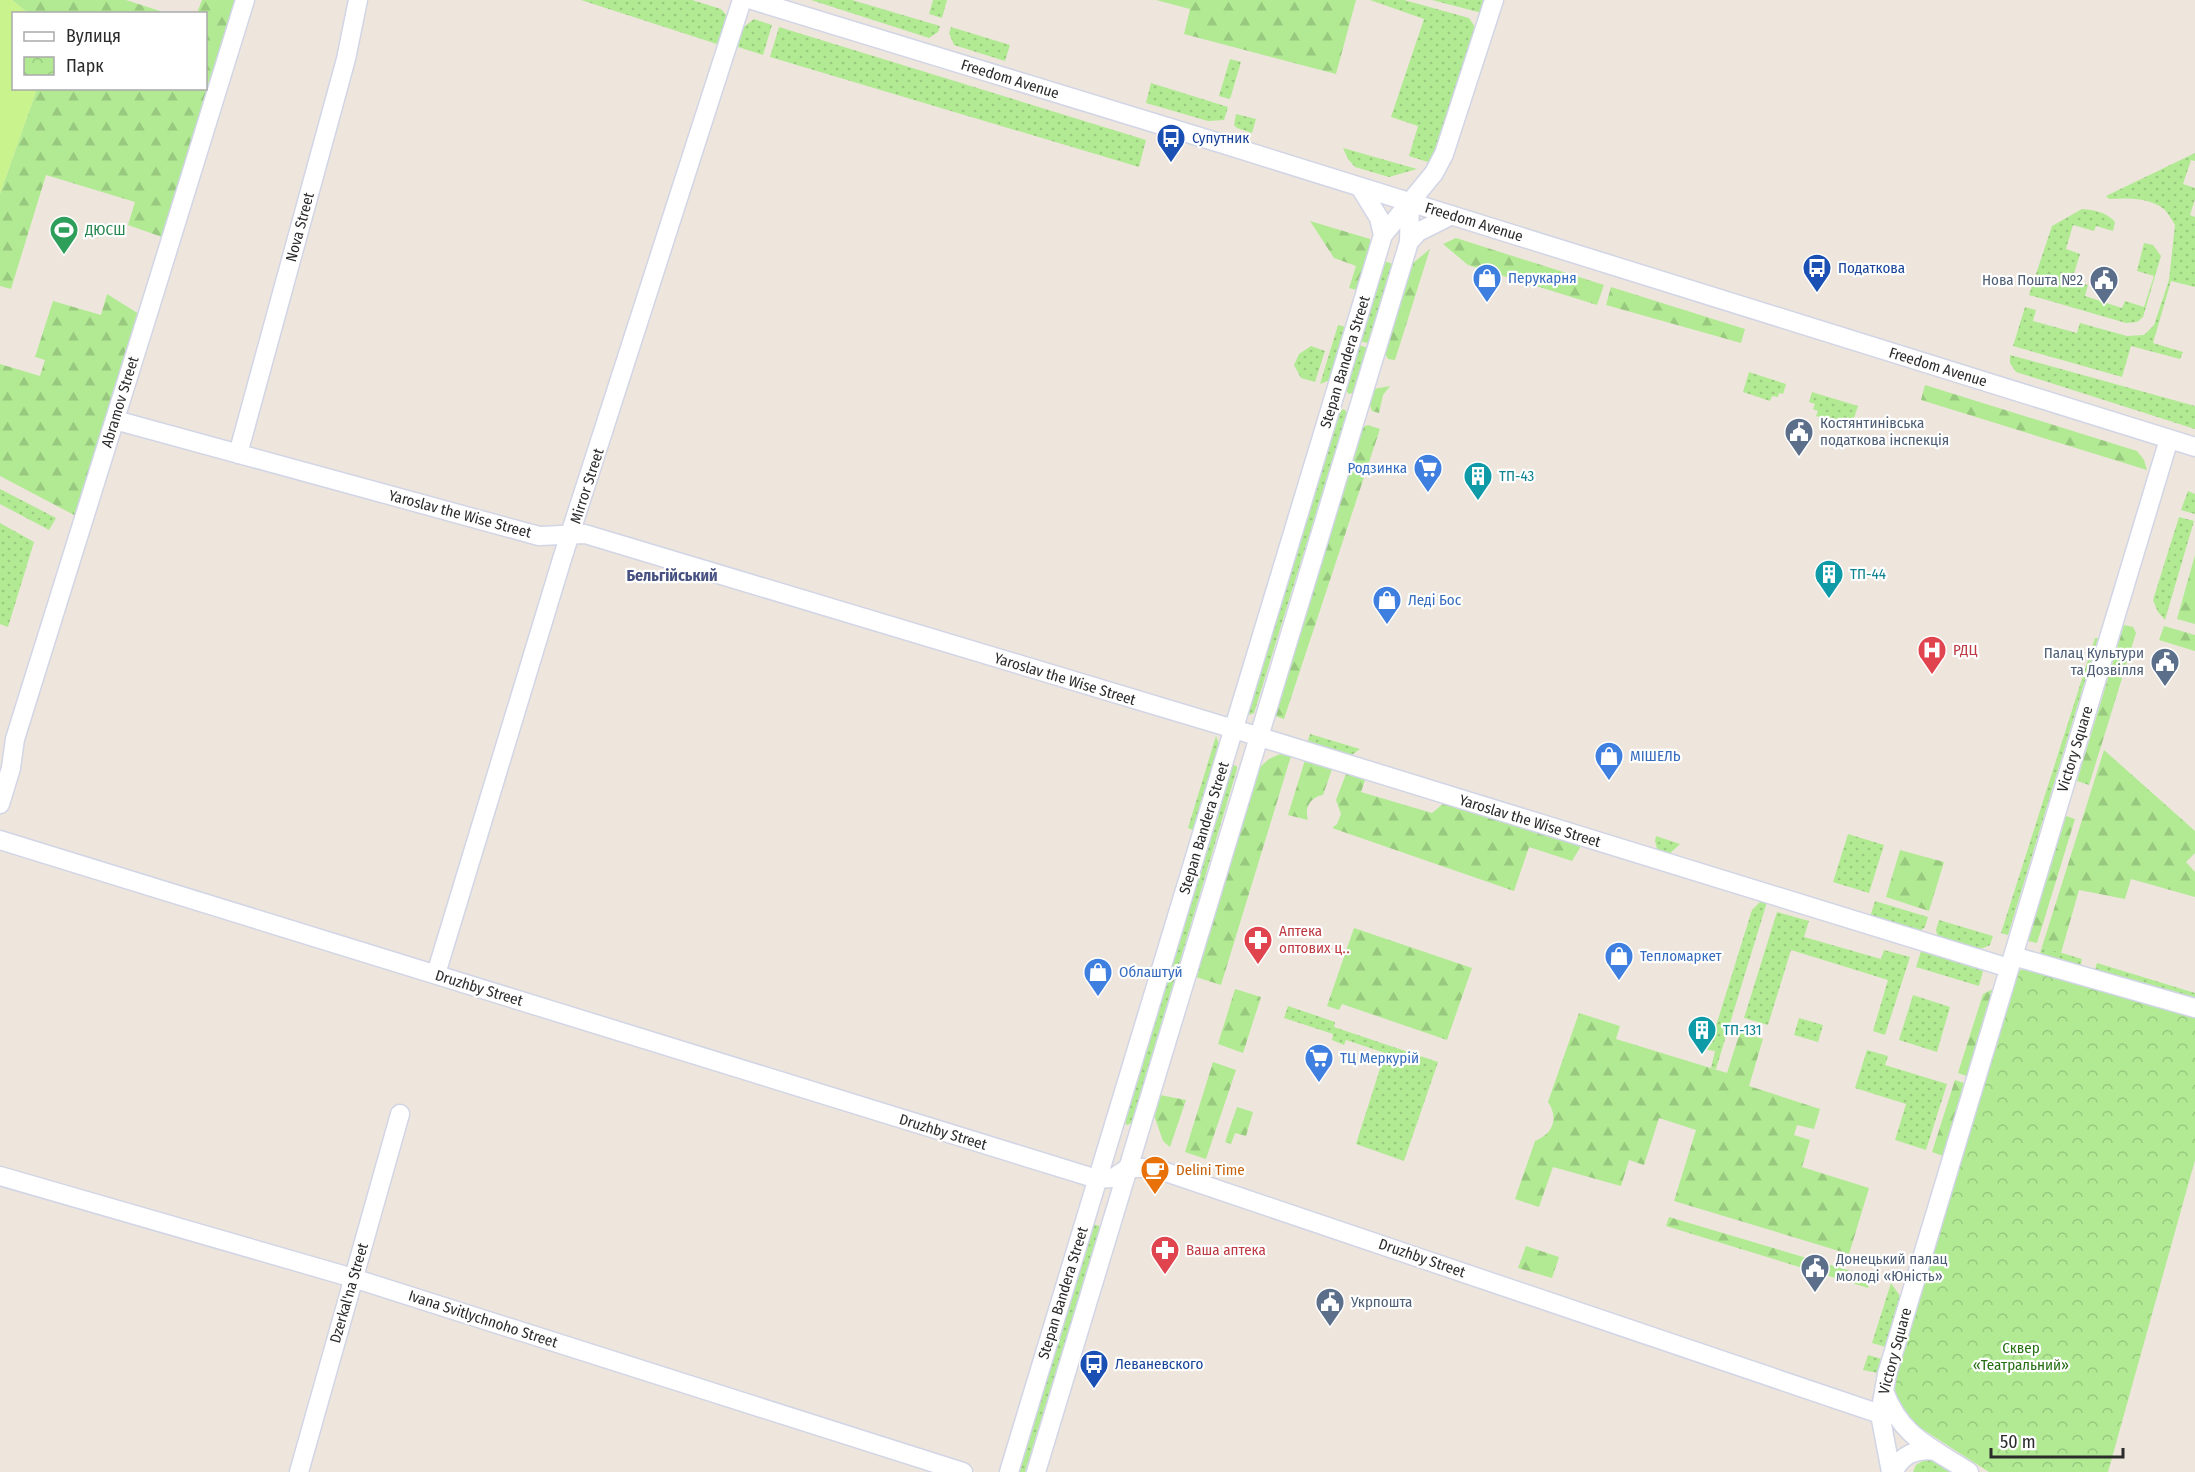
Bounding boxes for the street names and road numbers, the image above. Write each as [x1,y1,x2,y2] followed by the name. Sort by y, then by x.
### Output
[959,56,1061,102] street label: Freedom Avenue
[282,190,318,264] street label: Nova Street
[1423,199,1525,245] street label: Freedom Avenue
[1316,293,1374,430] street label: Stepan Bandera Street
[1887,344,1989,390] street label: Freedom Avenue
[98,354,142,450] street label: Abramov Street
[566,446,608,526] street label: Mirror Street
[387,486,533,542] street label: Yaroslav the Wise Street
[992,649,1138,709] street label: Yaroslav the Wise Street
[2053,704,2097,794] street label: Victory Square
[1175,759,1233,896] street label: Stepan Bandera Street
[1457,791,1603,851] street label: Yaroslav the Wise Street
[433,966,525,1010] street label: Druzhby Street
[897,1110,989,1154] street label: Druzhby Street
[1034,1224,1092,1361] street label: Stepan Bandera Street
[1376,1235,1468,1281] street label: Druzhby Street
[326,1241,372,1345] street label: Dzerkal'na Street
[406,1286,560,1352] street label: Ivana Svitlychnoho Street
[1875,1306,1915,1396] street label: Victory Square

